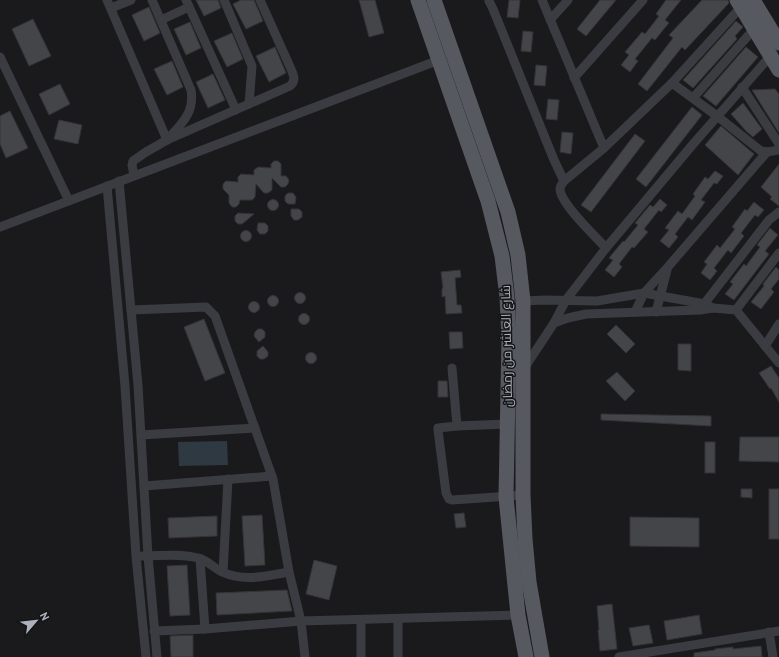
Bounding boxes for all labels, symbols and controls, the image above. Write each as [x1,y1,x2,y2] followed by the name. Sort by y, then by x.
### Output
[497,285,516,407] street label: شارع العاشر من رمضان
[16,601,56,641] north arrow
[37,610,53,623] text: N

